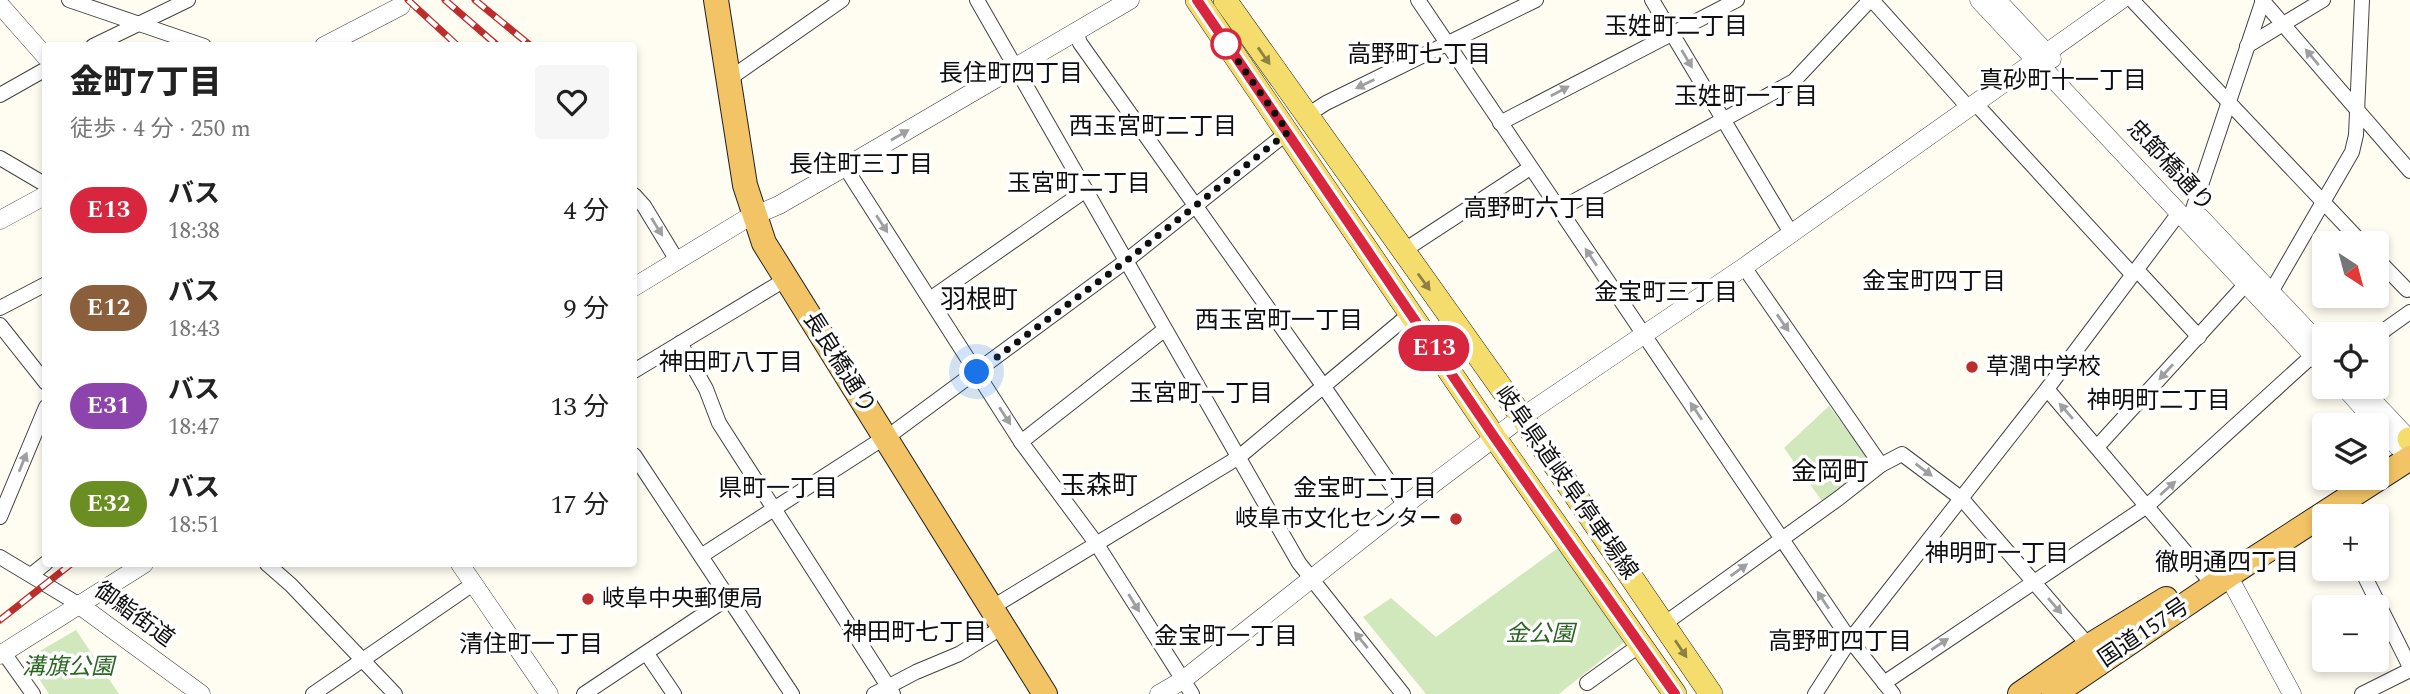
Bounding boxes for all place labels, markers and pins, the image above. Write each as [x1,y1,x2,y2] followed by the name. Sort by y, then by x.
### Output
[1211,29,1241,59] unlabelled marker
[1986,350,2101,385] place label: 草潤中学校
[1964,359,1980,375] marker: 草潤中学校
[1235,502,1442,537] place label: 岐阜市文化センター
[1448,511,1464,527] marker: 岐阜市文化センター
[602,582,763,617] place label: 岐阜中央郵便局
[580,591,596,607] marker: 岐阜中央郵便局

